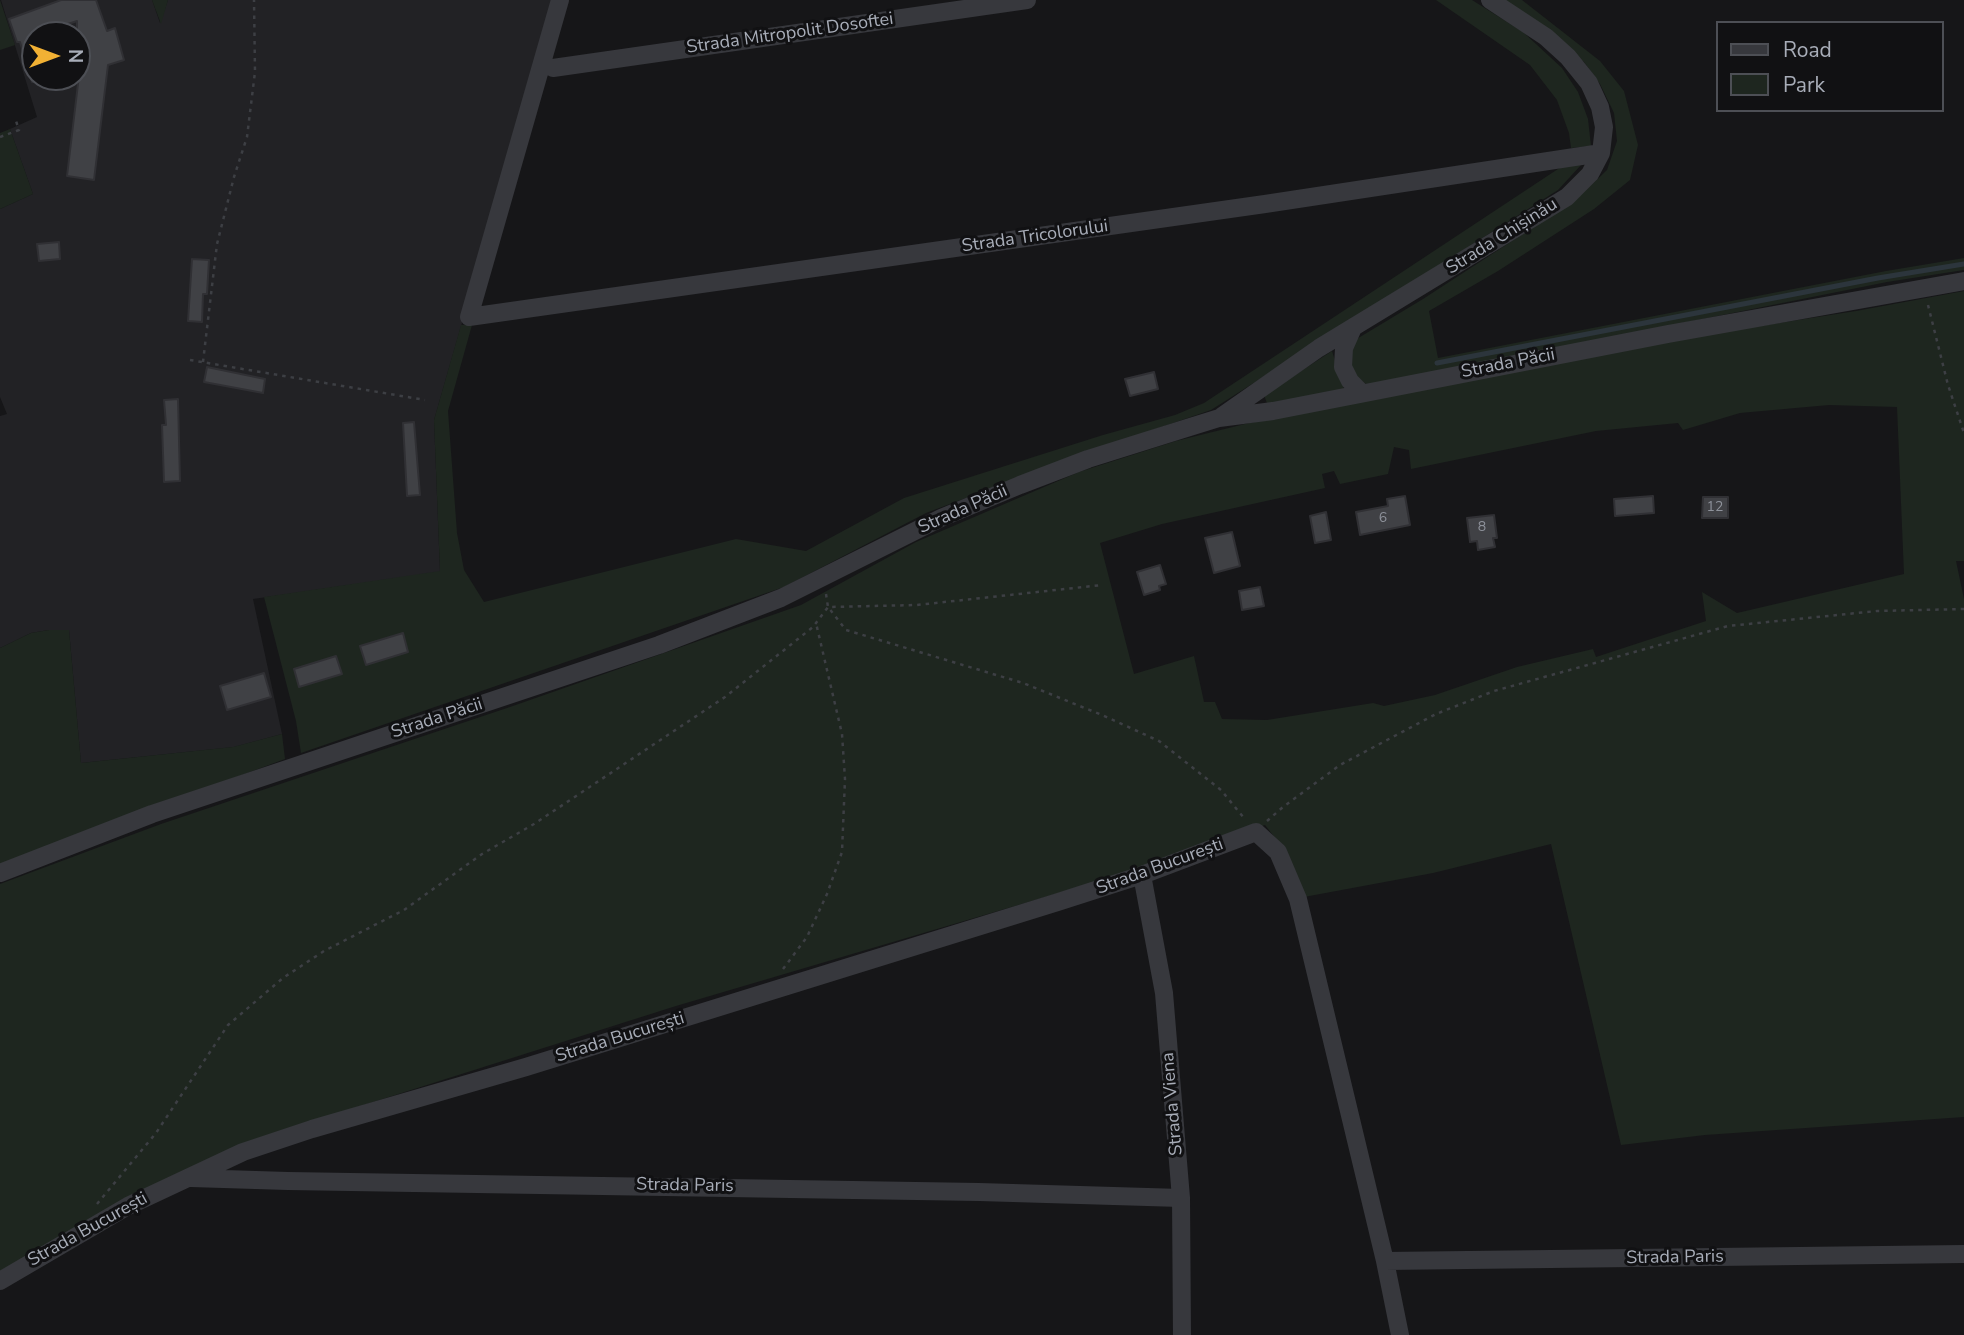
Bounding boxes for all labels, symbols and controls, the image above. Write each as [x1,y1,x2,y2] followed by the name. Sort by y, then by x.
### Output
[685,9,895,59] street label: Strada Mitropolit Dosoftei
[21,21,91,91] north arrow
[1716,21,1943,112] legend
[1783,36,1832,64] text: Road
[62,49,88,63] text: N
[1783,71,1825,99] text: Park
[1442,194,1562,280] street label: Strada Chișinău
[960,216,1110,258] street label: Strada Tricolorului
[1459,344,1557,384] street label: Strada Păcii
[915,481,1011,539] street label: Strada Păcii
[1707,500,1723,516] house number: 12
[1379,511,1387,527] house number: 6
[1478,520,1486,536] house number: 8
[388,694,486,744] street label: Strada Păcii
[1094,834,1226,900] street label: Strada București
[553,1008,687,1068] street label: Strada București
[1158,1051,1188,1157] street label: Strada Viena
[636,1174,734,1198] street label: Strada Paris
[24,1188,152,1272] street label: Strada București
[1626,1246,1724,1270] street label: Strada Paris

